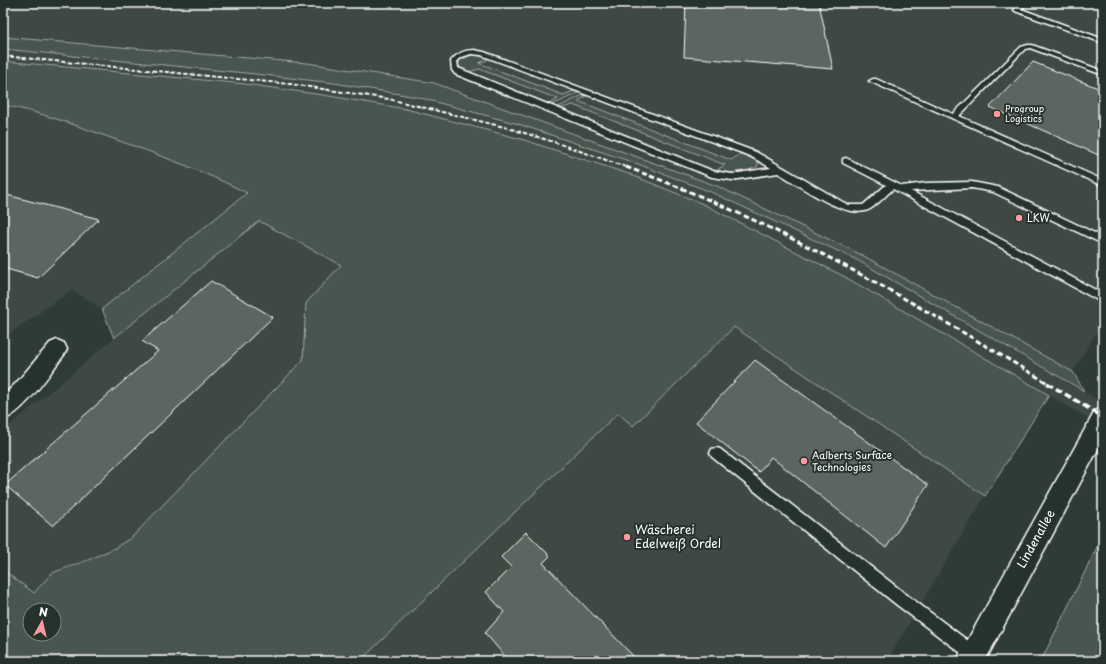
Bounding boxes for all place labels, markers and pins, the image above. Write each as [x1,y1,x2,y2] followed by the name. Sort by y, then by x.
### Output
[1005,101,1044,125] place label: Progroup Logistics
[992,109,1002,119] marker: Progroup Logistics
[1027,210,1050,225] place label: LKW
[1014,213,1024,223] marker: LKW
[812,447,892,474] place label: Aalberts Surface Technologies
[799,456,809,466] marker: Aalberts Surface Technologies
[635,520,721,552] place label: Wäscherei Edelweiß Ordel
[622,532,632,542] marker: Wäscherei Edelweiß Ordel

